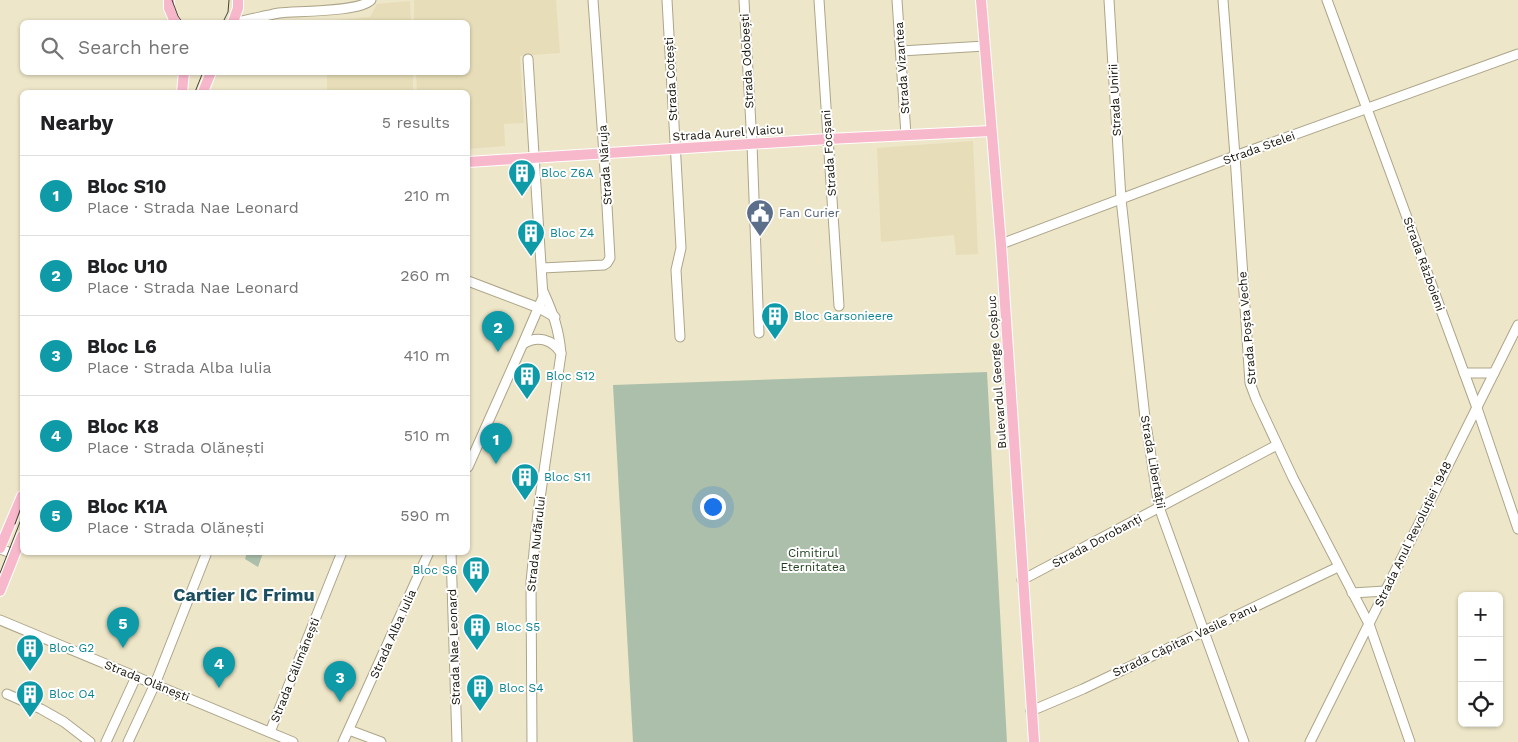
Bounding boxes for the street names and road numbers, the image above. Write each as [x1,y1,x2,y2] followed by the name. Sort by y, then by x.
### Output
[738,13,756,109] street label: Strada Odobești
[892,21,912,114] street label: Strada Vizantea
[662,37,680,121] street label: Strada Cotești
[1106,63,1124,137] street label: Strada Unirii
[819,109,839,197] street label: Strada Focșani
[672,122,784,144] street label: Strada Aurel Vlaicu
[595,124,615,205] street label: Strada Năruja
[1221,128,1297,168] street label: Strada Stelei
[1400,215,1448,313] street label: Strada Războieni
[1235,271,1259,385] street label: Strada Poșta Veche
[985,295,1009,449] street label: Bulevardul George Coșbuc
[1138,414,1168,510] street label: Strada Libertății
[1372,459,1454,609] street label: Strada Anul Revoluției 1948
[524,495,548,593] street label: Strada Nufărului
[1050,511,1144,571] street label: Strada Dorobanți
[367,587,419,681] street label: Strada Alba Iulia
[445,589,463,705] street label: Strada Nae Leonard
[1110,600,1260,680] street label: Strada Căpitan Vasile Panu
[268,616,322,724] street label: Strada Călimănești
[102,658,192,704] street label: Strada Olănești

